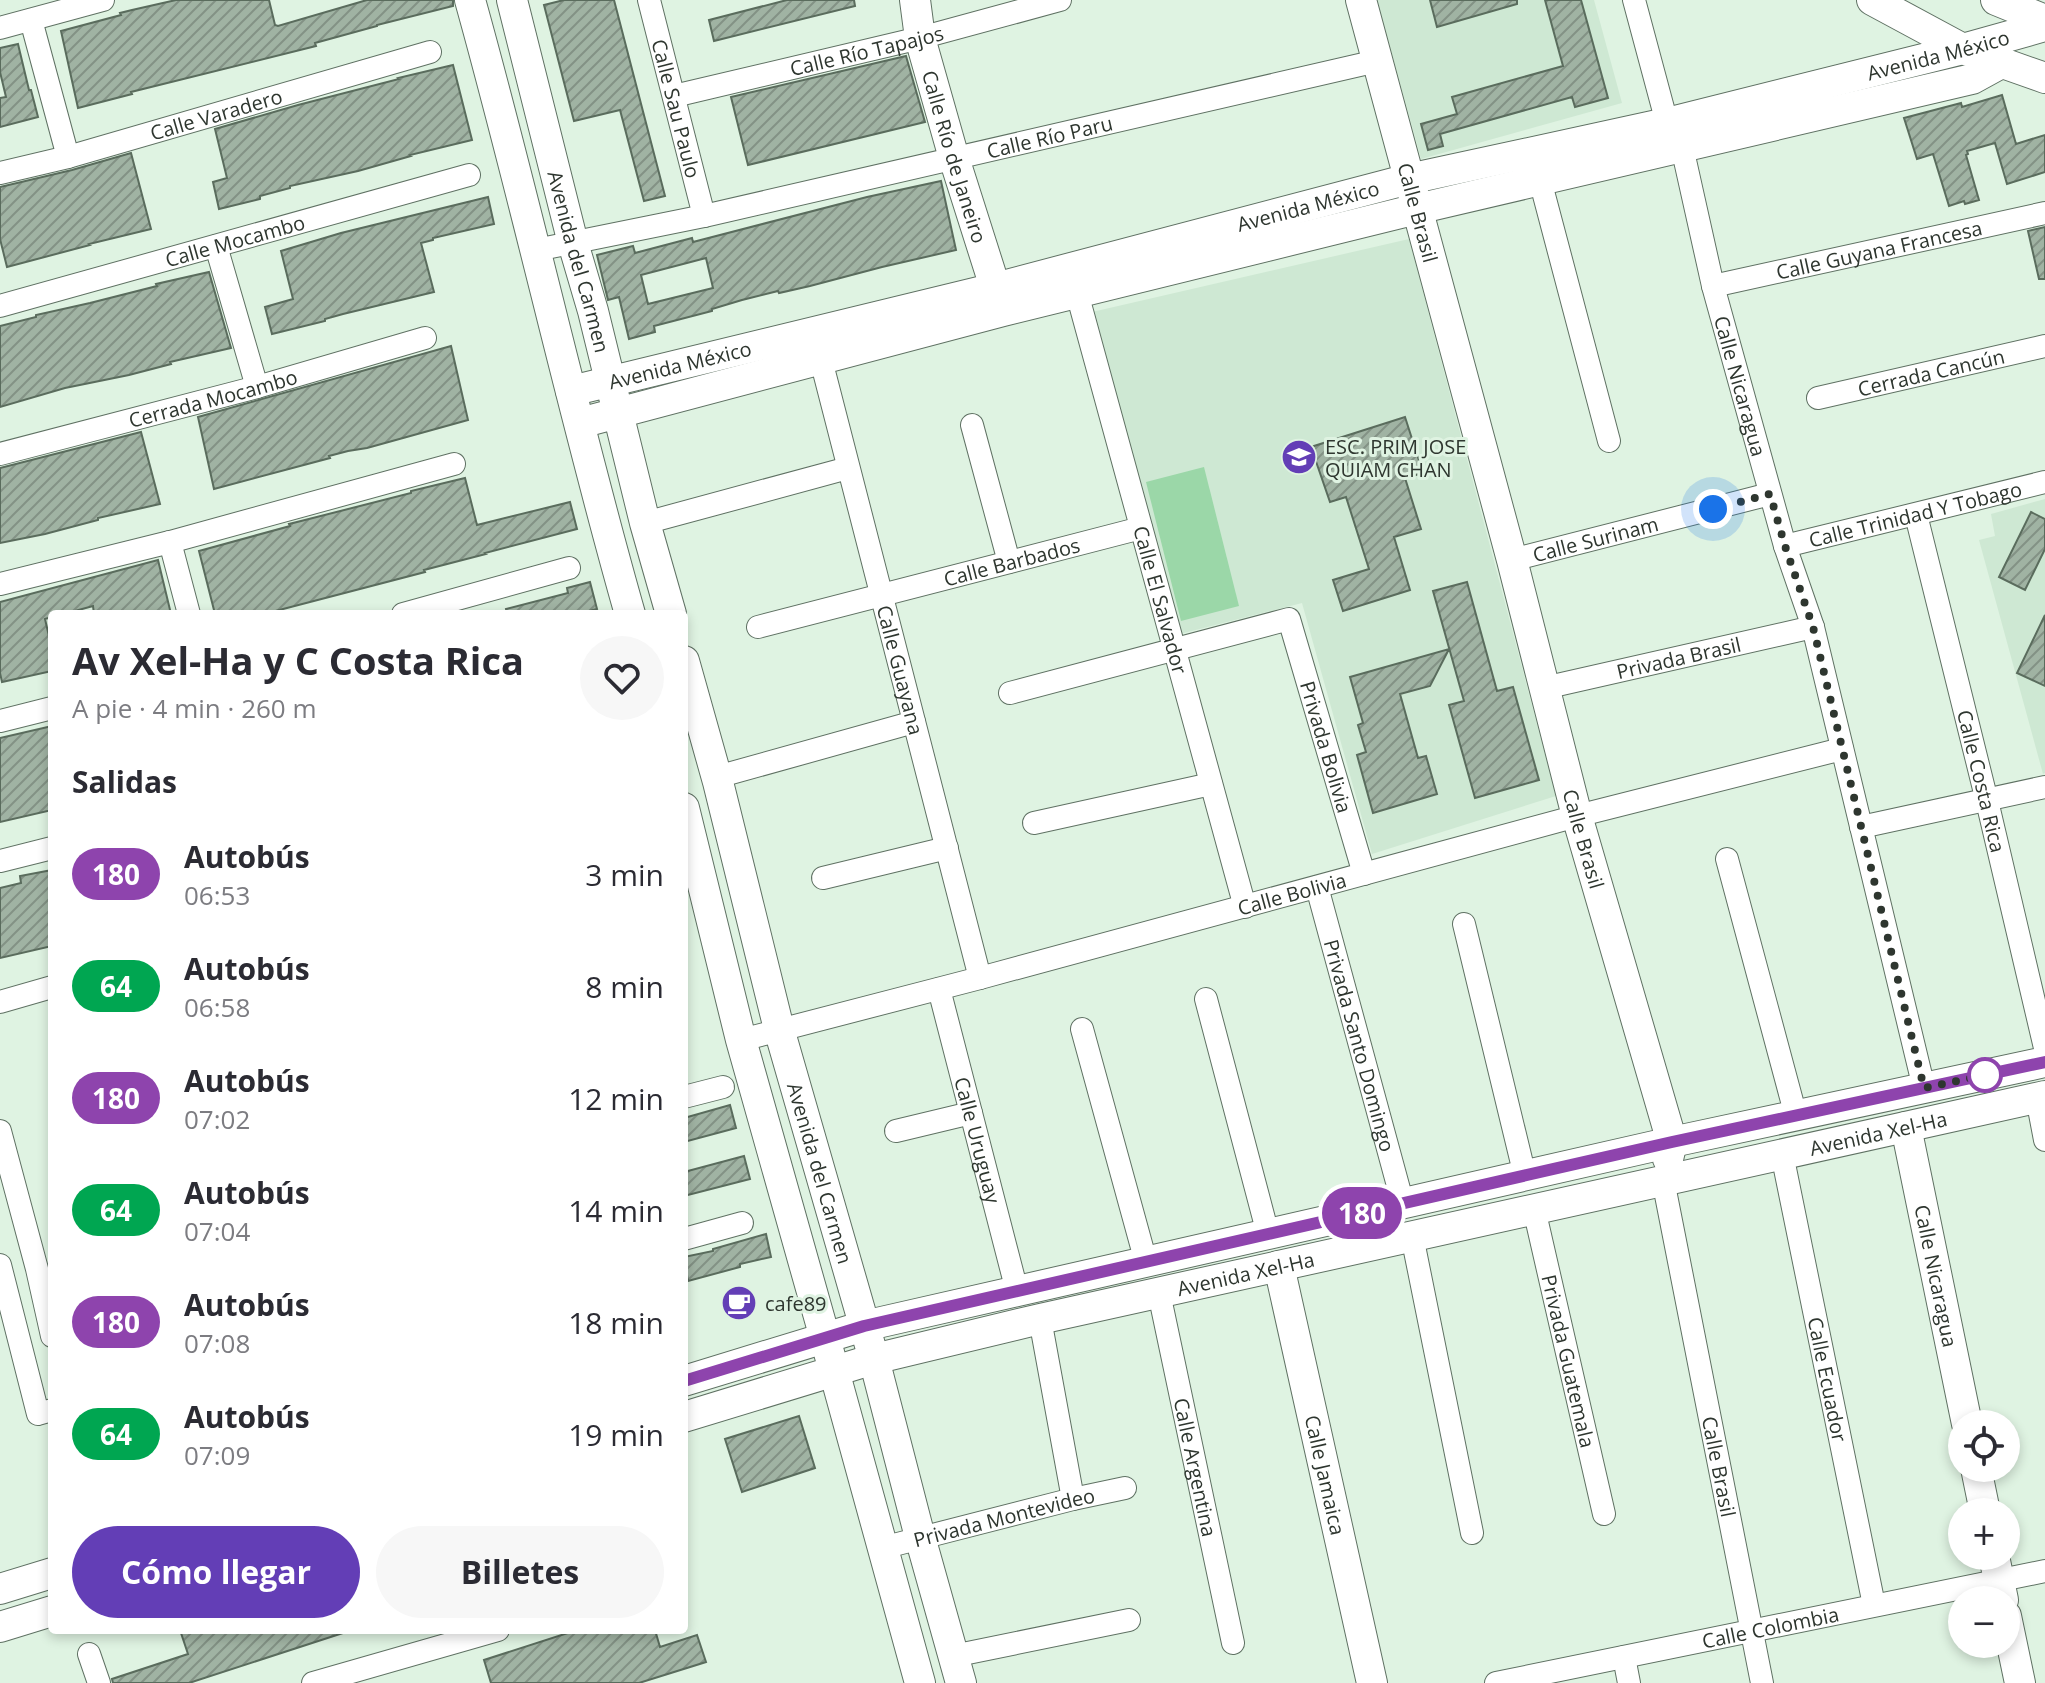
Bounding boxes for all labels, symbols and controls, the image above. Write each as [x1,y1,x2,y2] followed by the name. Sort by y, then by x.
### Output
[787,19,946,82] street label: Calle Río Tapajos
[1864,23,2012,86] street label: Avenida México
[646,36,707,181] street label: Calle Sau Paulo
[916,67,994,246] street label: Calle Río de Janeiro
[147,82,285,146] street label: Calle Varadero
[984,109,1115,164] street label: Calle Río Paru
[1392,160,1445,265] street label: Calle Brasil
[542,168,616,355] street label: Avenida del Carmen
[1234,174,1382,237] street label: Avenida México
[162,208,308,273] street label: Calle Mocambo
[1773,214,1985,285] street label: Calle Guyana Francesa
[1708,312,1773,459] street label: Calle Nicaragua
[606,334,754,395] street label: Avenida México
[1855,342,2007,402] street label: Cerrada Cancún
[126,363,300,433] street label: Cerrada Mocambo
[1325,433,1466,483] place label: ESC. PRIM JOSE QUIAM CHAN
[1280,438,1318,476] school or university icon: ESC. PRIM JOSE QUIAM CHAN
[1806,475,2024,553] street label: Calle Trinidad Y Tobago
[1693,489,1733,529] your location
[1530,510,1661,568] street label: Calle Surinam
[1128,523,1194,677] street label: Calle El Salvador
[941,531,1083,592] street label: Calle Barbados
[871,602,930,738] street label: Calle Guayana
[1614,630,1743,685] street label: Privada Brasil
[72,634,524,686] text: Av Xel-Ha y C Costa Rica
[580,636,664,720] button: heart
[1294,678,1359,816] street label: Privada Bolivia
[72,690,317,726] text: A pie · 4 min · 260 m
[1951,707,2012,855] street label: Calle Costa Rica
[72,761,177,802] text: Salidas
[1557,786,1611,892] street label: Calle Brasil
[184,836,310,877] text: Autobús
[585,854,664,895] text: 3 min
[92,855,140,893] text: 180
[1234,866,1349,921] street label: Calle Bolivia
[184,877,250,913] text: 06:53
[1318,936,1402,1154] street label: Privada Santo Domingo
[184,948,310,989] text: Autobús
[585,966,664,1007] text: 8 min
[100,967,132,1005] text: 64
[184,989,250,1025] text: 06:58
[1968,1058,2002,1092] unlabelled marker
[184,1060,310,1101] text: Autobús
[949,1074,1008,1207] street label: Calle Uruguay
[568,1078,664,1119] text: 12 min
[92,1079,140,1117] text: 180
[782,1079,859,1267] street label: Avenida del Carmen
[184,1101,250,1137] text: 07:02
[1807,1105,1949,1161] street label: Avenida Xel-Ha
[184,1172,310,1213] text: Autobús
[1316,1187,1408,1239] line badge: 180
[568,1190,664,1231] text: 14 min
[100,1191,132,1229] text: 64
[1338,1194,1386,1232] text: 180
[1909,1202,1964,1349] street label: Calle Nicaragua
[184,1213,250,1249] text: 07:04
[1174,1245,1317,1302] street label: Avenida Xel-Ha
[1536,1272,1602,1450] street label: Privada Guatemala
[184,1284,310,1325] text: Autobús
[720,1284,758,1322] cafe icon: cafe89
[765,1290,827,1317] place label: cafe89
[568,1302,664,1343] text: 18 min
[92,1303,140,1341] text: 180
[1802,1315,1854,1444] street label: Calle Ecuador
[184,1325,250,1361] text: 07:08
[1168,1395,1224,1539] street label: Calle Argentina
[184,1396,310,1437] text: Autobús
[1948,1410,2020,1658] map controls
[1948,1410,2020,1482] button: locate
[1299,1412,1352,1537] street label: Calle Jamaica
[568,1414,664,1455] text: 19 min
[1696,1414,1743,1519] street label: Calle Brasil
[100,1415,132,1453] text: 64
[184,1437,250,1473] text: 07:09
[910,1481,1097,1553] street label: Privada Montevideo
[1948,1498,2020,1570] button: +
[72,1526,360,1618] button: Cómo llegar
[376,1526,664,1618] button: Billetes
[1948,1586,2020,1658] button: −
[1700,1600,1841,1654] street label: Calle Colombia

